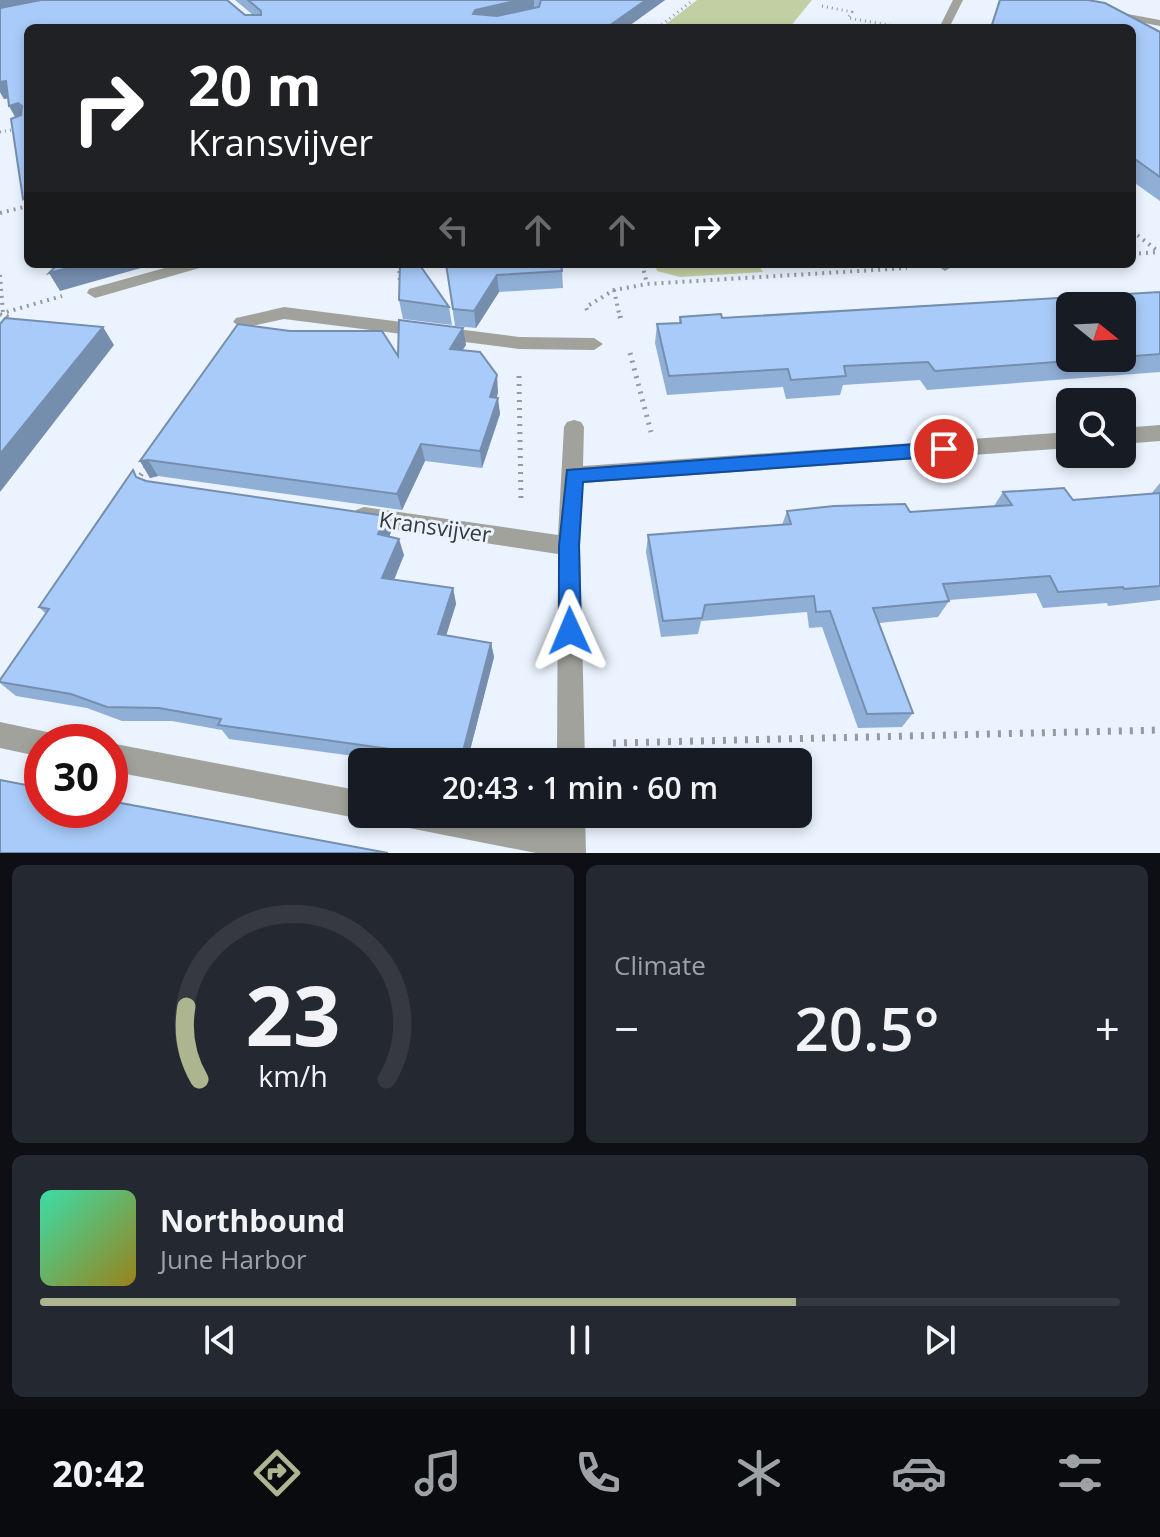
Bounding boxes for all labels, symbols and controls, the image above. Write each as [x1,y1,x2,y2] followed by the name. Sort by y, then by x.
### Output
[188,46,322,122] text: 20 m
[56,56,160,160] icon: right
[188,118,373,167] text: Kransvijver
[432,208,476,252] icon: left
[516,208,560,252] icon: ahead
[600,208,644,252] icon: ahead
[684,208,728,252] icon: right
[1056,292,1136,372] north arrow
[1056,292,1136,468] map controls
[1056,388,1136,468] button: search
[910,415,978,483] pin
[922,427,966,471] icon: arrive
[377,503,493,549] street label: Kransvijver
[528,589,612,673] position arrow
[24,724,128,828] speed limit sign: 30
[442,767,718,808] text: 20:43 · 1 min · 60 m
[614,947,706,983] text: Climate
[245,957,341,1070] text: 23
[794,987,940,1069] text: 20.5°
[614,998,639,1058] text: −
[1095,998,1120,1058] text: +
[258,1056,328,1095] text: km/h
[160,1200,345,1241] text: Northbound
[160,1241,307,1277] text: June Harbor
[198,1318,242,1362] icon: previous
[558,1318,602,1362] icon: pause
[918,1318,962,1362] icon: next
[249,1445,305,1501] icon: directions
[410,1445,466,1501] icon: music
[570,1445,626,1501] icon: phone
[731,1445,787,1501] icon: climate
[891,1445,947,1501] icon: car
[1052,1445,1108,1501] icon: filters
[52,1449,145,1498] text: 20:42

